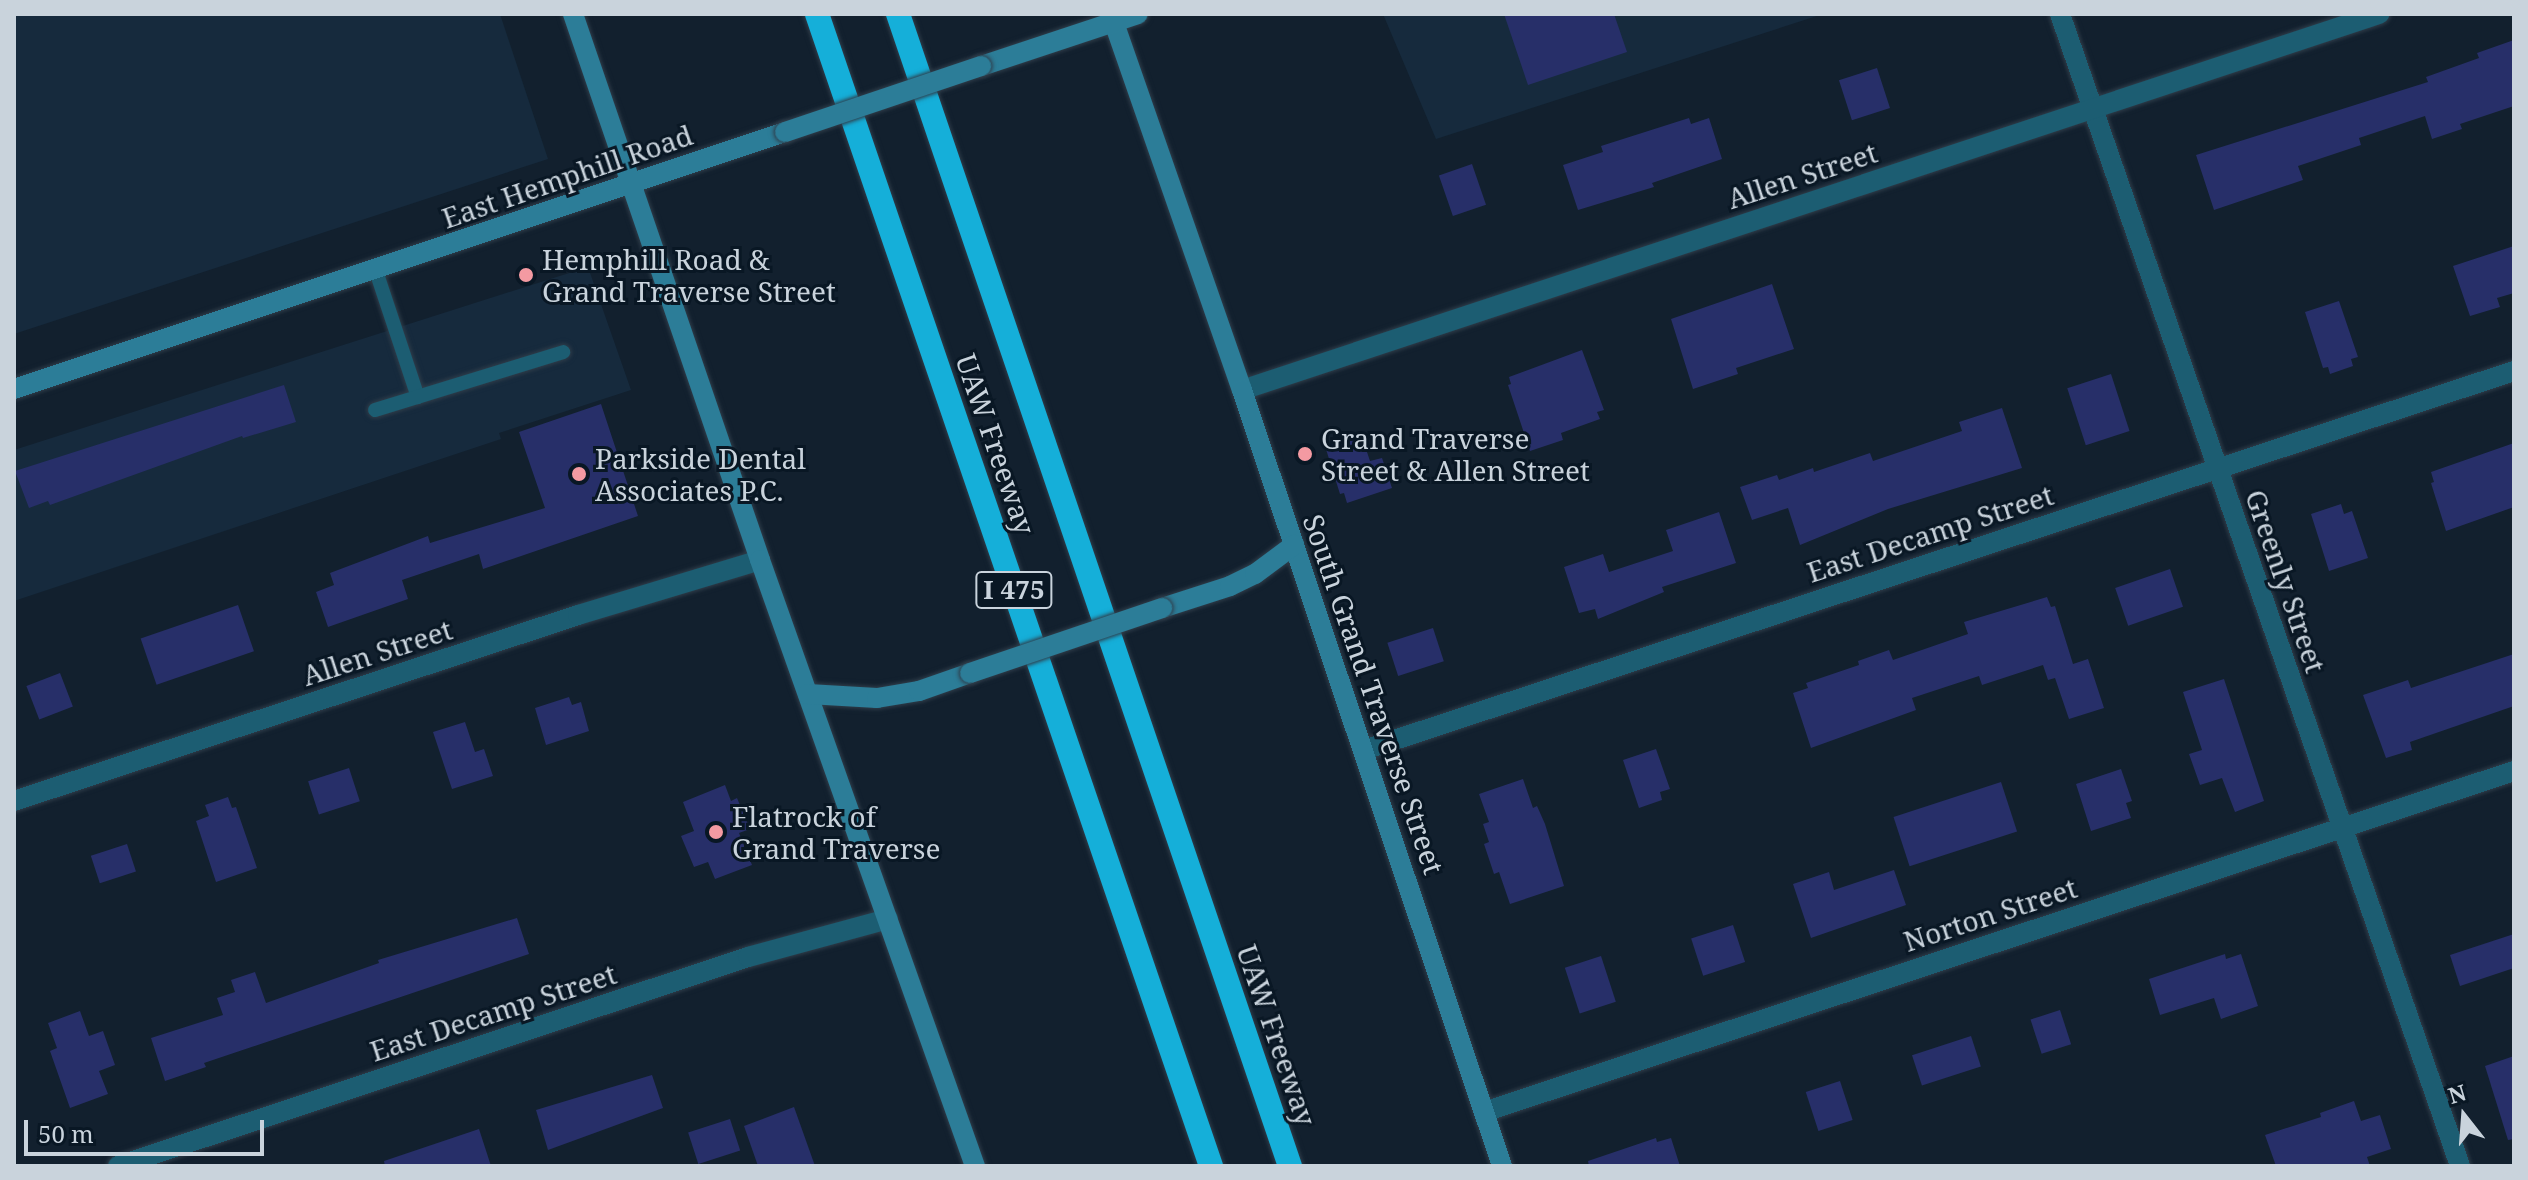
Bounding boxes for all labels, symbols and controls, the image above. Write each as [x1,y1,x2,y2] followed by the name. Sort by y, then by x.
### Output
[437,117,697,235] street label: East Hemphill Road
[1723,135,1881,215] street label: Allen Street
[542,242,836,308] place label: Hemphill Road & Grand Traverse Street
[517,266,535,284] marker: Hemphill Road & Grand Traverse Street
[949,349,1043,539] street label: UAW Freeway
[1321,421,1590,487] place label: Grand Traverse Street & Allen Street
[595,441,806,507] place label: Parkside Dental Associates P.C.
[1296,445,1314,463] marker: Grand Traverse Street & Allen Street
[570,465,588,483] marker: Parkside Dental Associates P.C.
[1803,477,2057,589] street label: East Decamp Street
[2239,485,2333,677] street label: Greenly Street
[1297,510,1451,878] street label: South Grand Traverse Street
[974,568,1054,612] road number: I 475
[298,612,456,692] street label: Allen Street
[732,799,940,865] place label: Flatrock of Grand Traverse
[707,823,725,841] marker: Flatrock of Grand Traverse
[1899,870,2081,958] street label: Norton Street
[1230,940,1324,1130] street label: UAW Freeway
[366,956,620,1068] street label: East Decamp Street
[2424,1076,2504,1156] north arrow
[2444,1076,2470,1110] text: N
[28,1104,268,1154] scale bar
[38,1117,94,1150] text: 50 m

